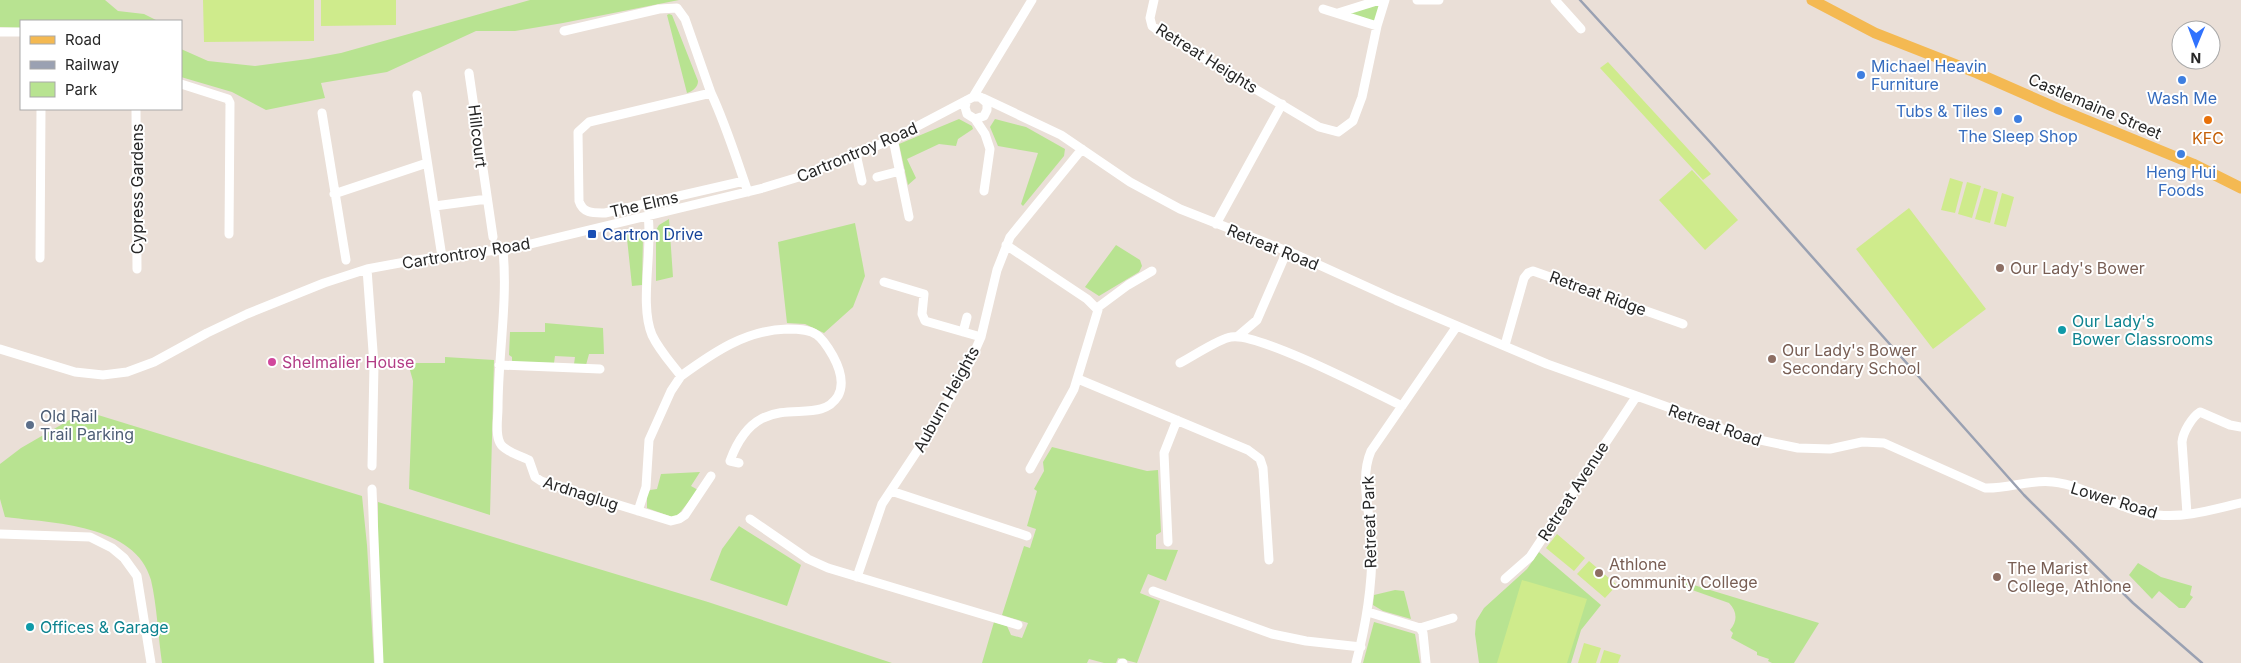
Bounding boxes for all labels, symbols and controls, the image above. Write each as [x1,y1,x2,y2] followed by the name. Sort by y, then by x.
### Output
[1152,19,1262,97] street label: Retreat Heights
[20,20,182,110] legend
[2171,20,2221,70] north arrow
[65,30,101,49] text: Road
[2190,50,2201,67] text: N
[65,55,120,74] text: Railway
[1871,56,1987,94] place label: Michael Heavin Furniture
[1855,69,1867,81] marker: Michael Heavin Furniture
[2025,69,2165,143] street label: Castlemaine Street
[2176,74,2188,86] marker: Wash Me
[65,80,98,99] text: Park
[2147,88,2217,108] place label: Wash Me
[1896,101,1988,121] place label: Tubs & Tiles
[464,103,492,169] street label: Hillcourt
[1992,105,2004,117] marker: Tubs & Tiles
[2012,113,2024,125] marker: The Sleep Shop
[2202,114,2214,126] marker: KFC
[794,118,920,186] street label: Cartrontroy Road
[127,124,147,254] street label: Cypress Gardens
[1958,126,2078,146] place label: The Sleep Shop
[2192,128,2224,148] place label: KFC
[2175,148,2187,160] marker: Heng Hui Foods
[2146,162,2216,200] place label: Heng Hui Foods
[608,186,680,222] street label: The Elms
[1224,220,1322,274] street label: Retreat Road
[602,224,703,244] place label: Cartron Drive
[586,228,598,240] marker: Cartron Drive
[401,233,531,273] street label: Cartrontroy Road
[2010,258,2145,278] place label: Our Lady's Bower
[1994,262,2006,274] marker: Our Lady's Bower
[1547,266,1649,320] street label: Retreat Ridge
[2072,311,2213,349] place label: Our Lady's Bower Classrooms
[2056,324,2068,336] marker: Our Lady's Bower Classrooms
[1782,340,1920,378] place label: Our Lady's Bower Secondary School
[909,343,983,455] street label: Auburn Heights
[282,352,414,372] place label: Shelmalier House
[1766,353,1778,365] marker: Our Lady's Bower Secondary School
[266,356,278,368] marker: Shelmalier House
[1666,400,1764,450] street label: Retreat Road
[40,406,134,444] place label: Old Rail Trail Parking
[24,419,36,431] marker: Old Rail Trail Parking
[1533,437,1613,545] street label: Retreat Avenue
[541,471,621,515] street label: Ardnaglug
[1357,475,1381,569] street label: Retreat Park
[2068,477,2160,523] street label: Lower Road
[1609,554,1758,592] place label: Athlone Community College
[2007,558,2131,596] place label: The Marist College, Athlone
[1593,567,1605,579] marker: Athlone Community College
[1991,571,2003,583] marker: The Marist College, Athlone
[40,617,169,637] place label: Offices & Garage
[24,621,36,633] marker: Offices & Garage

